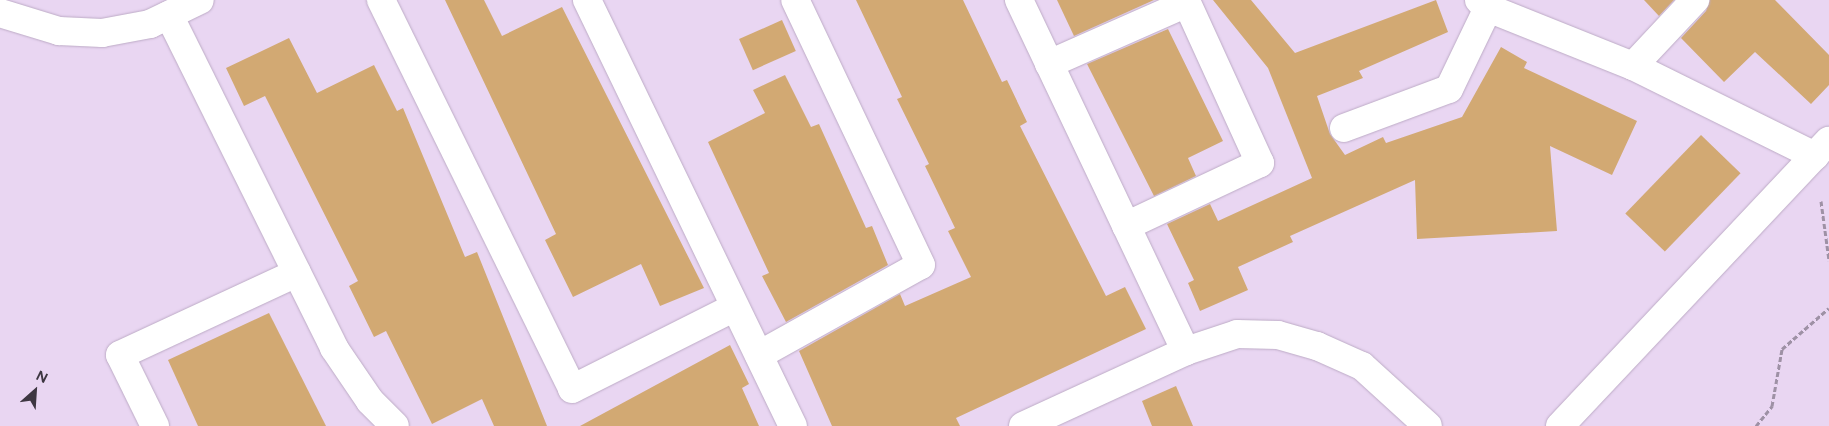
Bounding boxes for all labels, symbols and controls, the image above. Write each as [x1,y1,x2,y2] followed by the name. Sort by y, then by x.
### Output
[10,366,60,416] north arrow
[33,367,50,387] text: N

